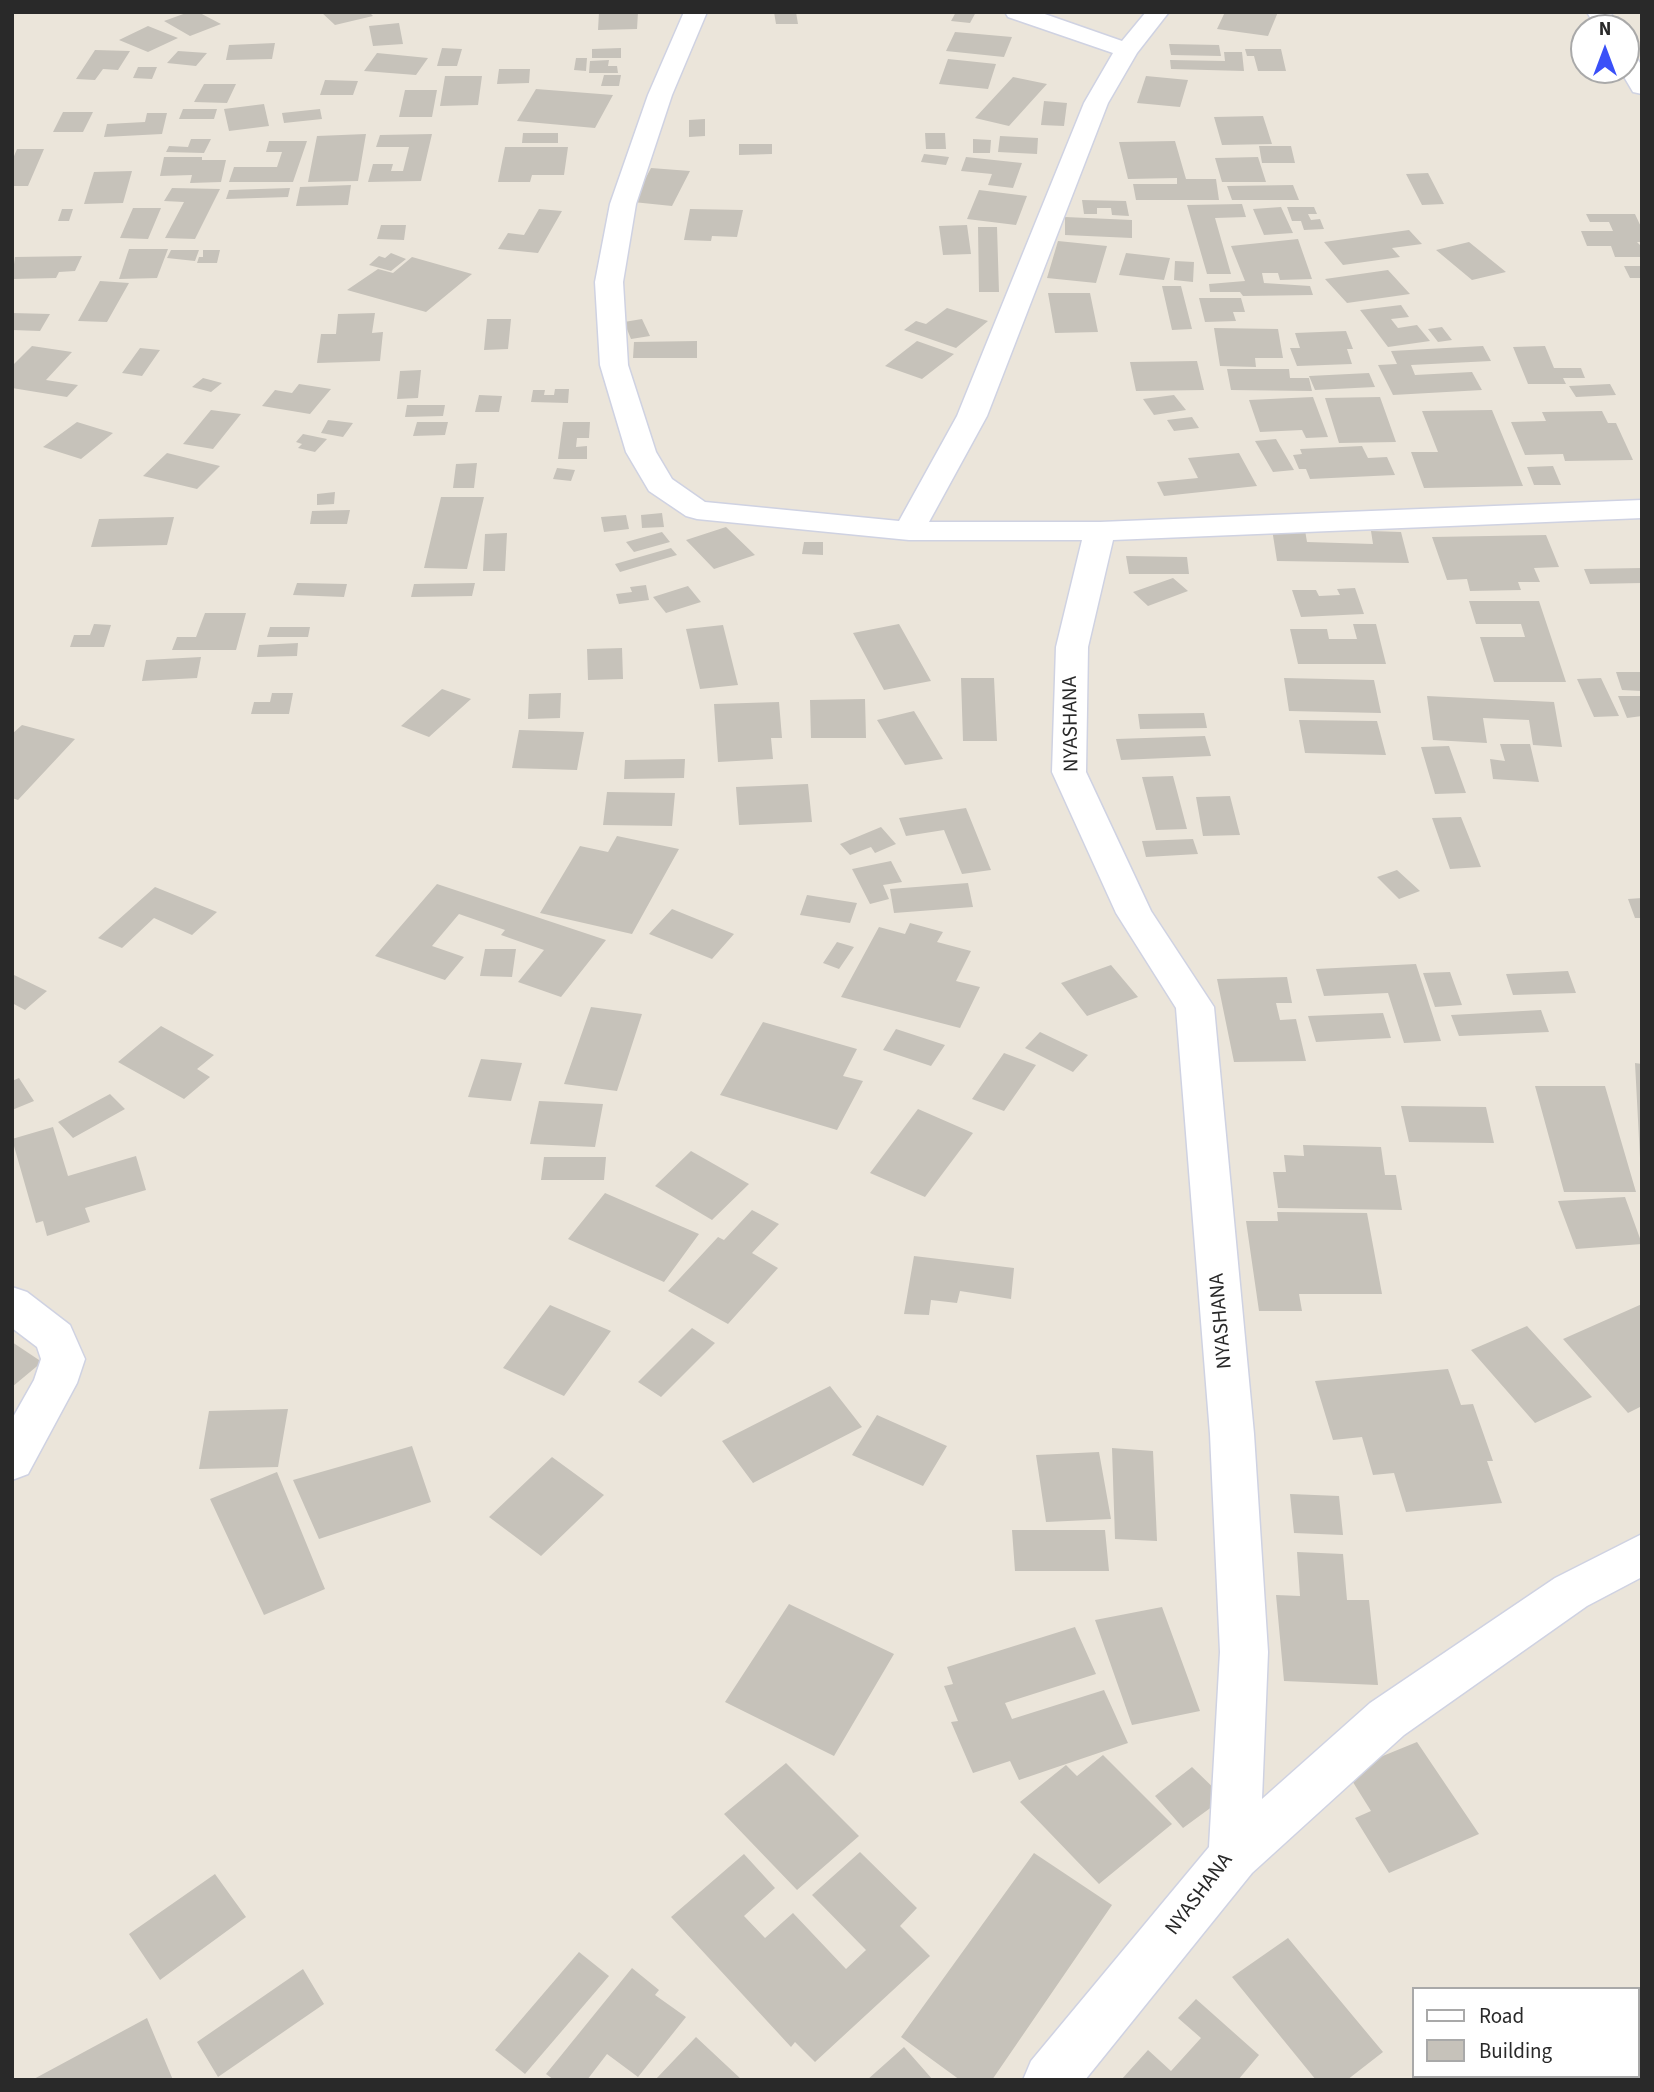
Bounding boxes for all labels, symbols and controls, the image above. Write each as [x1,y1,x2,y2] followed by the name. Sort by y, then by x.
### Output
[1570,14,1640,84] north arrow
[1599,16,1611,43] text: N
[1059,676,1085,772] street label: NYASHANA
[1205,1272,1239,1370] street label: NYASHANA
[1161,1849,1239,1941] street label: NYASHANA
[1412,1987,1640,2078] legend
[1479,2001,1524,2031] text: Road
[1479,2036,1552,2066] text: Building

